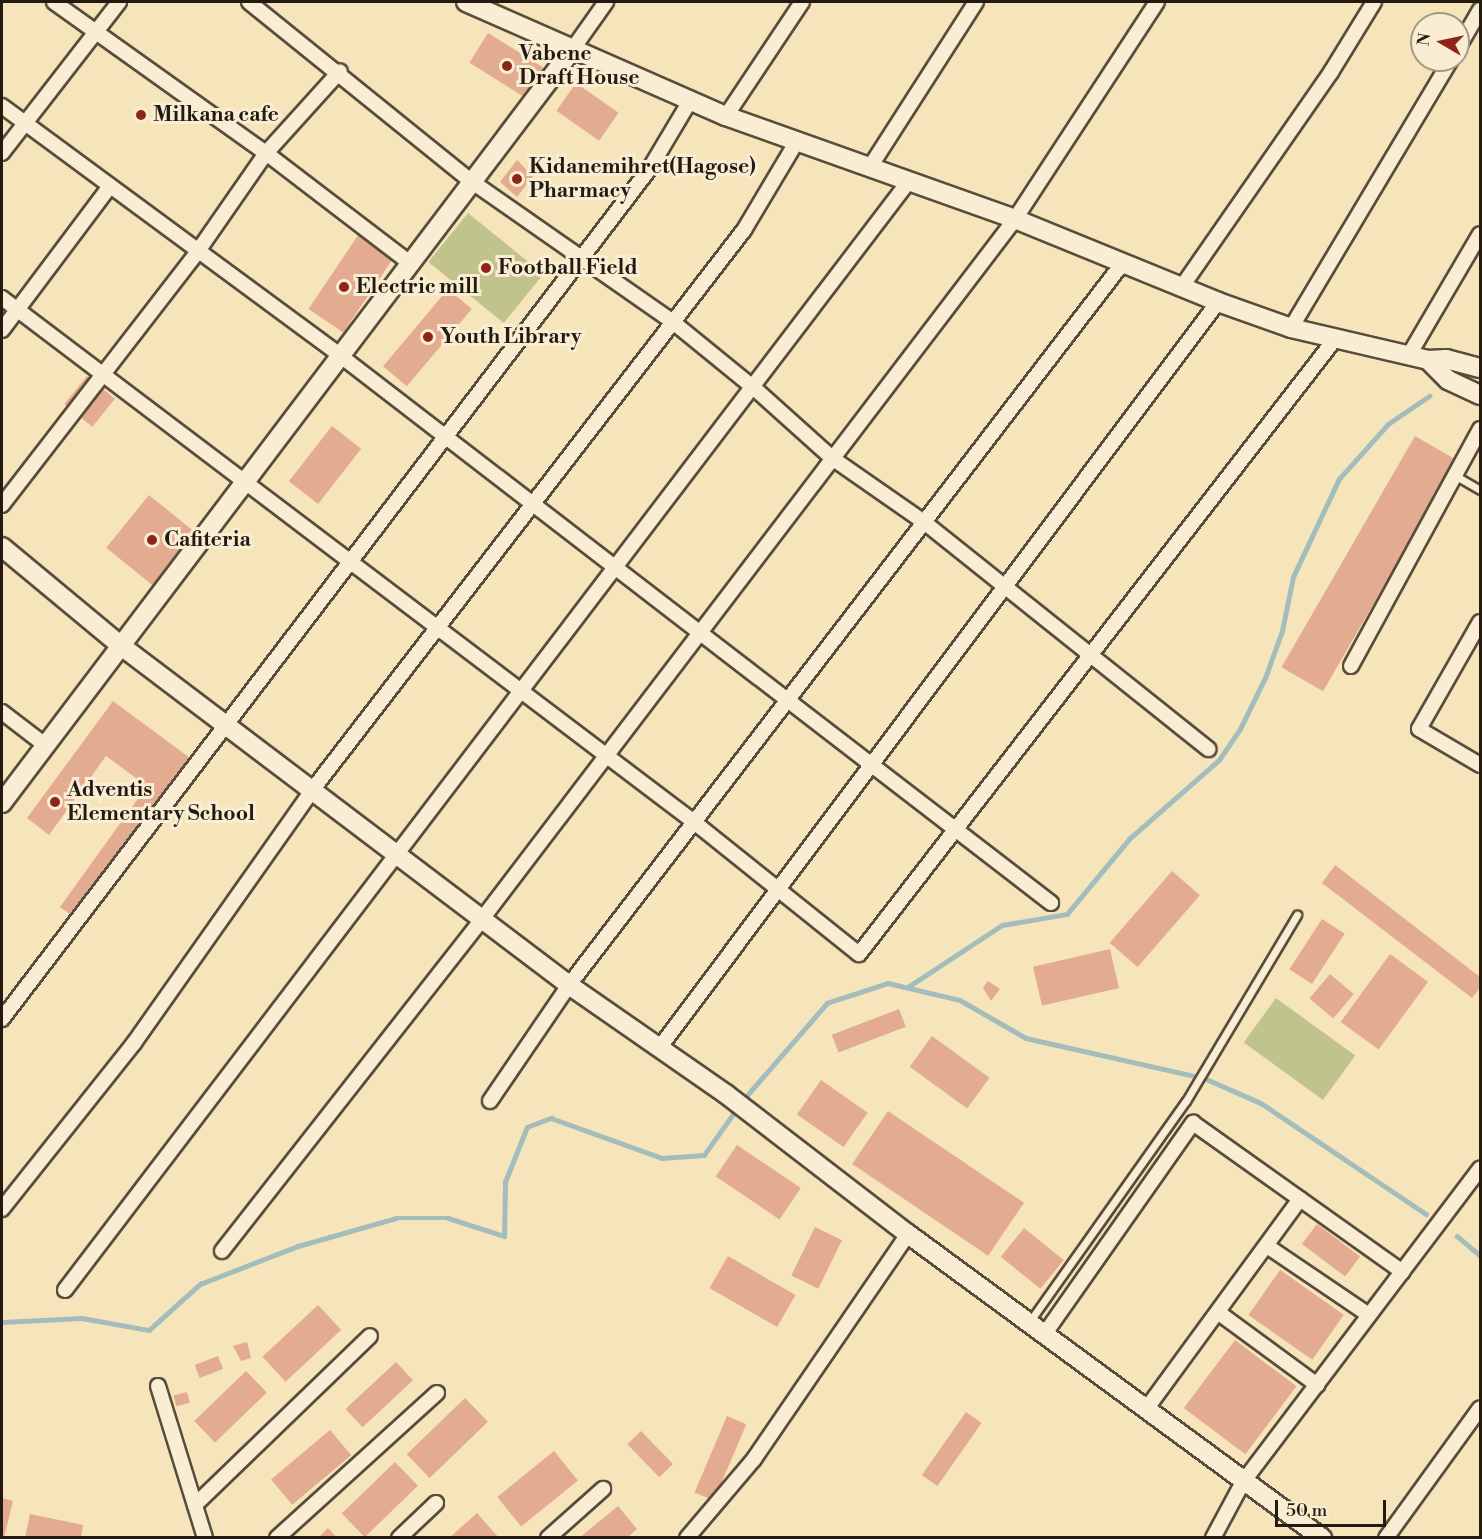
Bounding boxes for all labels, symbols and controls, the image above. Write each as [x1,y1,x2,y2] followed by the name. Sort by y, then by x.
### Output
[1410,12,1470,72] north arrow
[1413,32,1435,47] text: N
[519,41,639,91] place label: Vabene Draft House
[500,59,514,73] marker: Vabene Draft House
[153,102,279,128] place label: Milkana cafe
[134,108,148,122] marker: Milkana cafe
[529,154,756,204] place label: Kidanemihret(Hagose) Pharmacy
[510,172,524,186] marker: Kidanemihret(Hagose) Pharmacy
[498,255,638,281] place label: Football Field
[479,261,493,275] marker: Football Field
[356,274,479,300] place label: Electric mill
[337,280,351,294] marker: Electric mill
[440,324,581,350] place label: Youth Library
[421,330,435,344] marker: Youth Library
[164,527,251,553] place label: Cafiteria
[145,533,159,547] marker: Cafiteria
[67,777,255,827] place label: Adventis Elementary School
[48,795,62,809] marker: Adventis Elementary School
[1278,1488,1389,1526] scale bar
[1286,1499,1327,1522] text: 50 m

